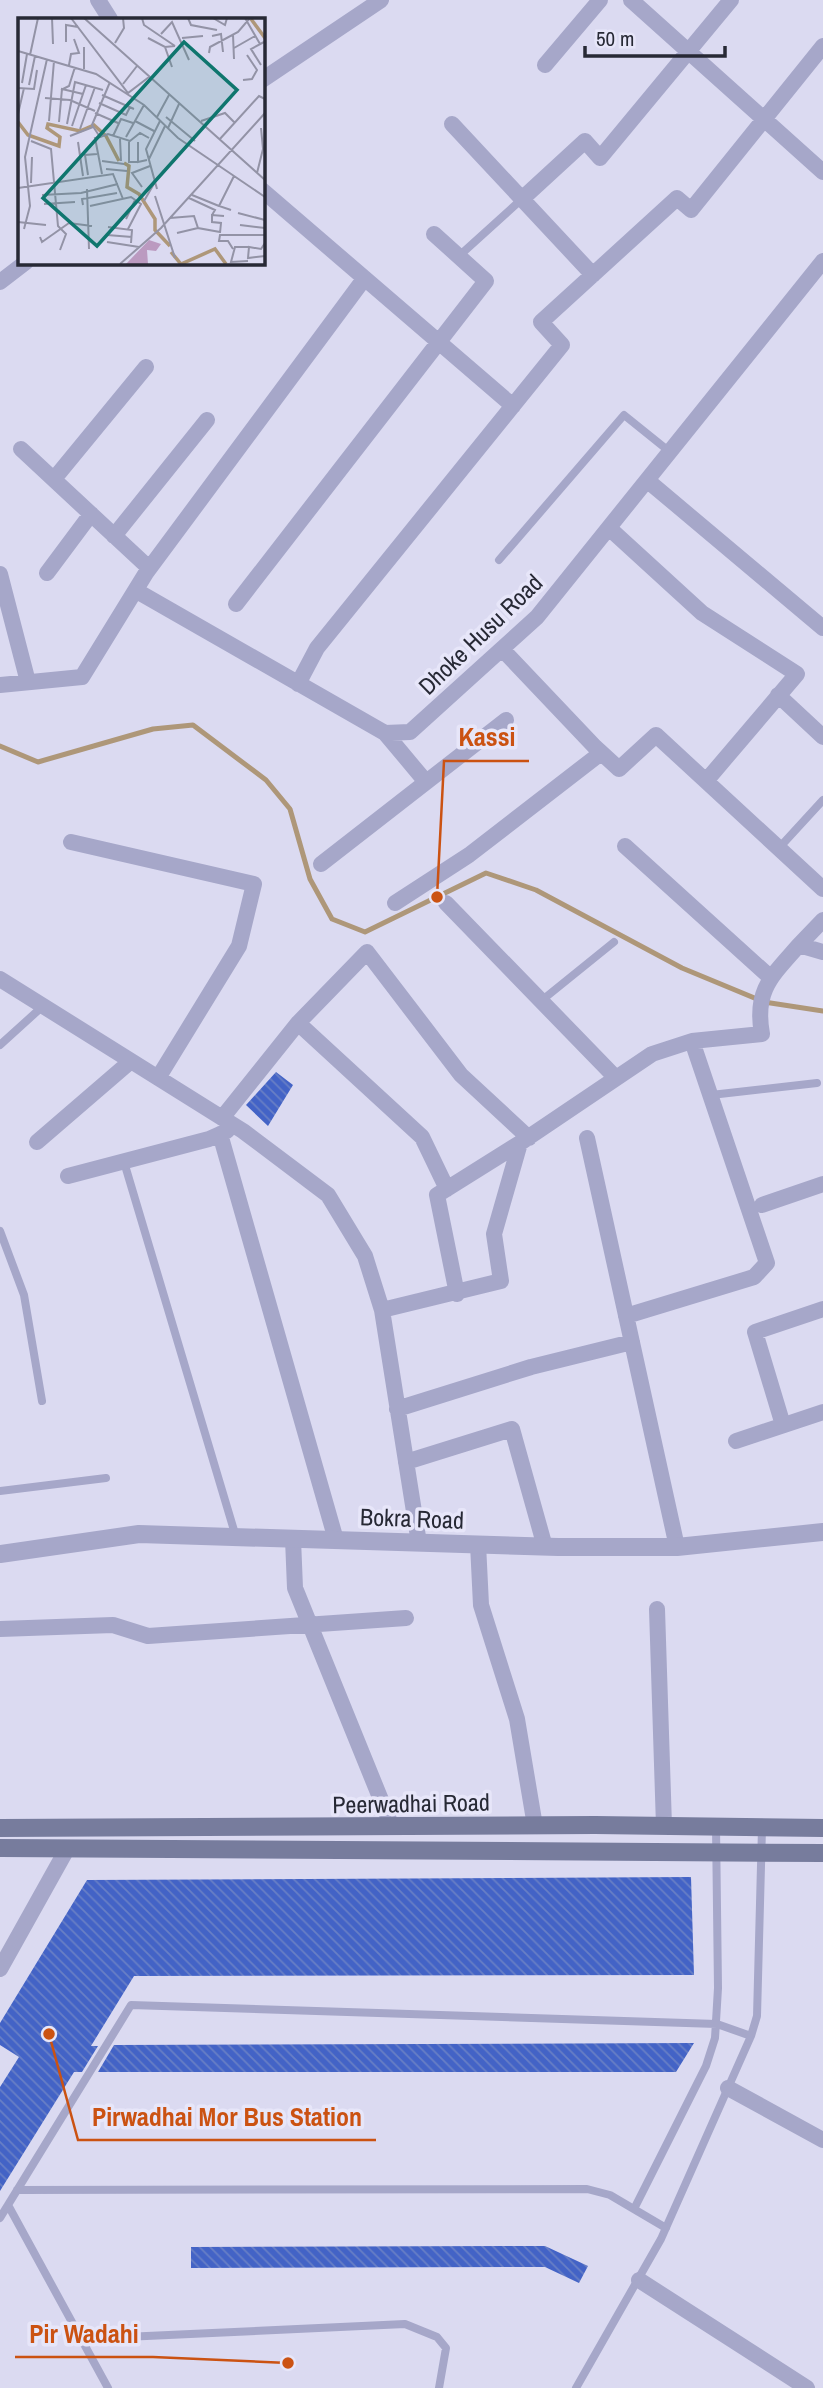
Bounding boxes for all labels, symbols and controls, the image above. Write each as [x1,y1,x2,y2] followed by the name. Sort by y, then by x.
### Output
[585,14,725,58] scale bar
[18,18,264,264] inset map
[596,24,634,53] text: 50 m
[411,567,549,701] street label: Dhoke Husu Road
[444,714,529,761] callout: Kassi
[459,719,515,754] text: Kassi
[360,1500,464,1536] street label: Bokra Road
[332,1786,490,1820] street label: Peerwadhai Road
[78,2093,376,2140] callout: Pirwadhai Mor Bus Station
[92,2099,362,2134] text: Pirwadhai Mor Bus Station
[15,2310,153,2357] callout: Pir Wadahi
[29,2316,139,2351] text: Pir Wadahi

